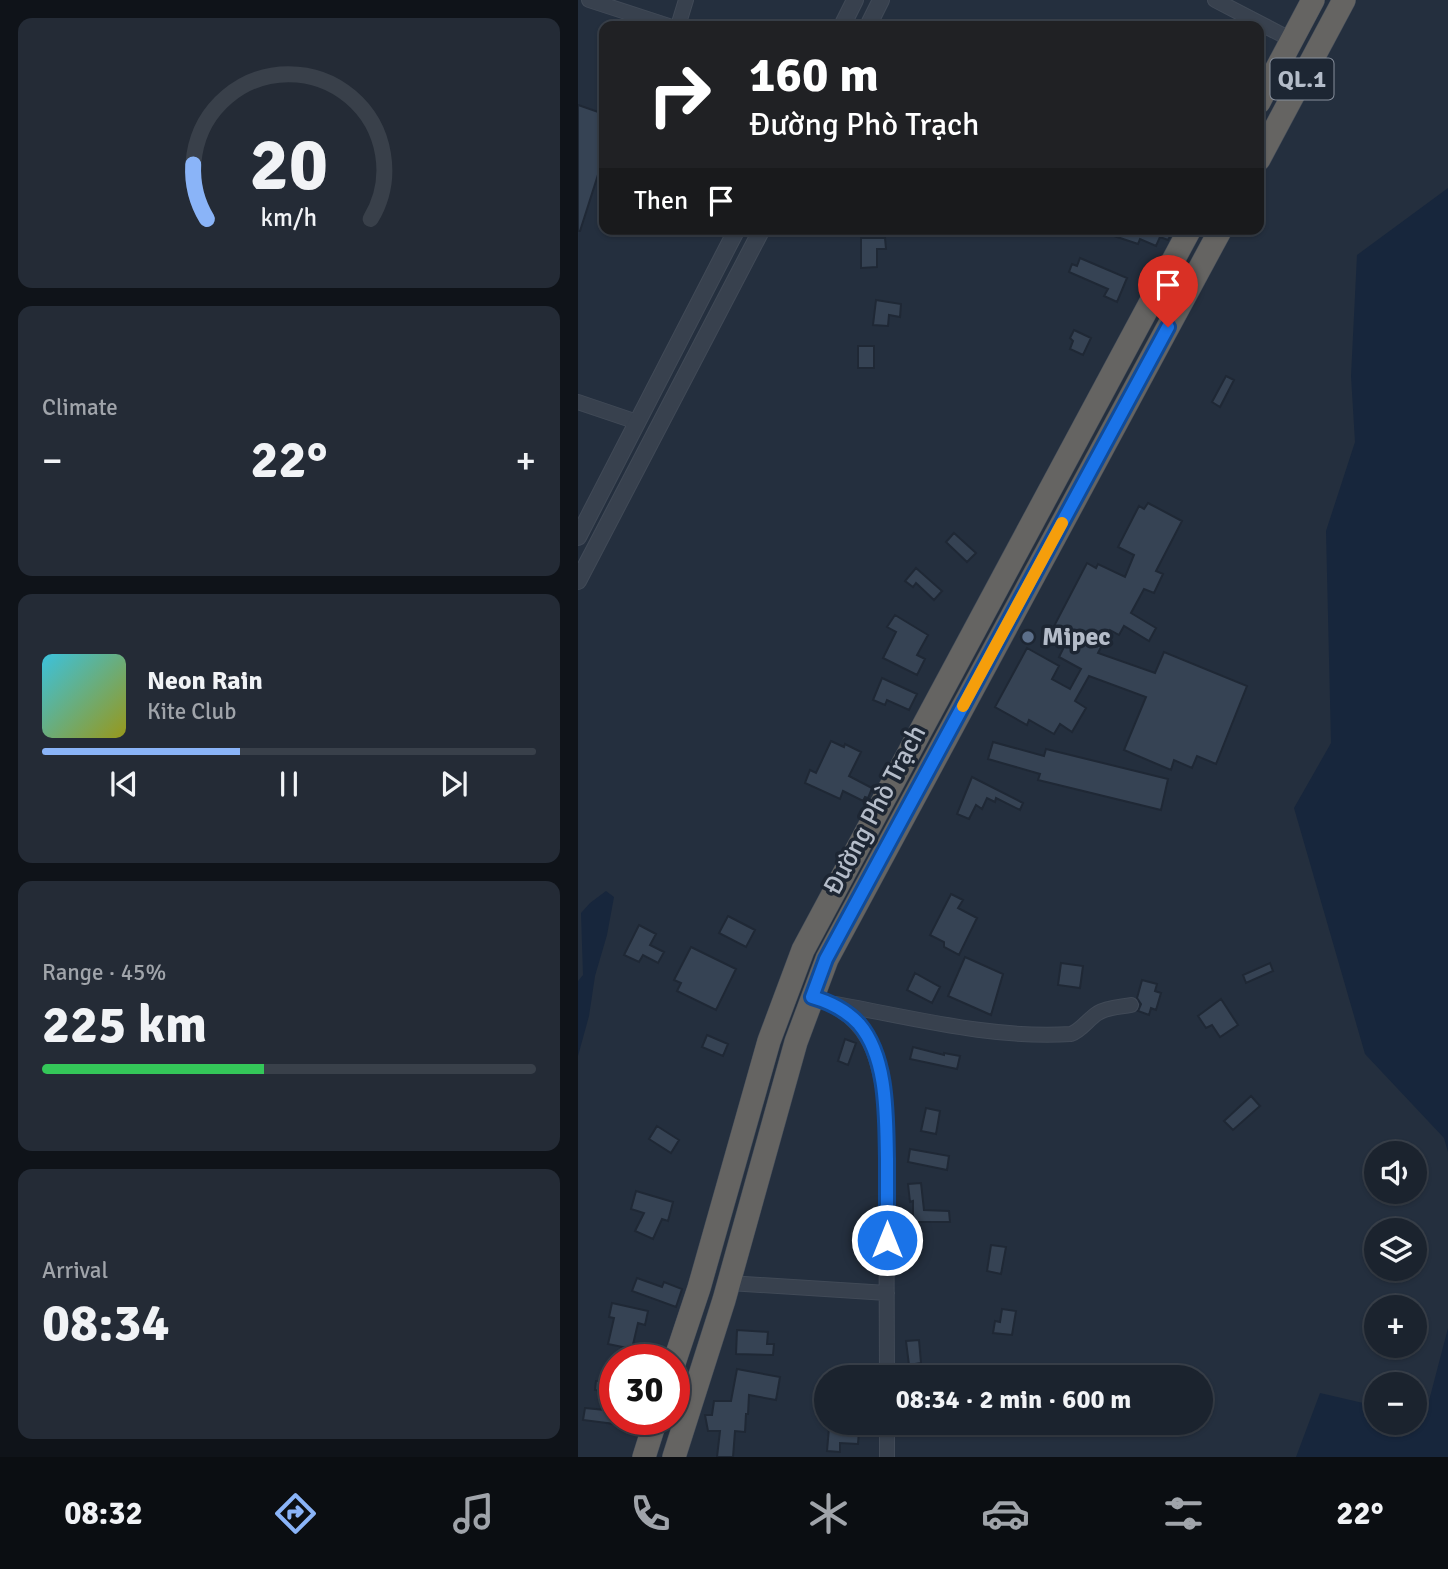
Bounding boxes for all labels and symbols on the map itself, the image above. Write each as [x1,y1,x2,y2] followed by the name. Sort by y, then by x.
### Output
[1270,58,1334,100] road number: QL.1
[1138,255,1198,327] pin
[1042,621,1111,653] place label: Mipec
[1020,629,1036,645] marker: Mipec
[817,720,933,900] street label: Đường Phò Trạch
[850,1203,924,1277] position arrow
[599,1344,690,1435] speed limit sign: 30

